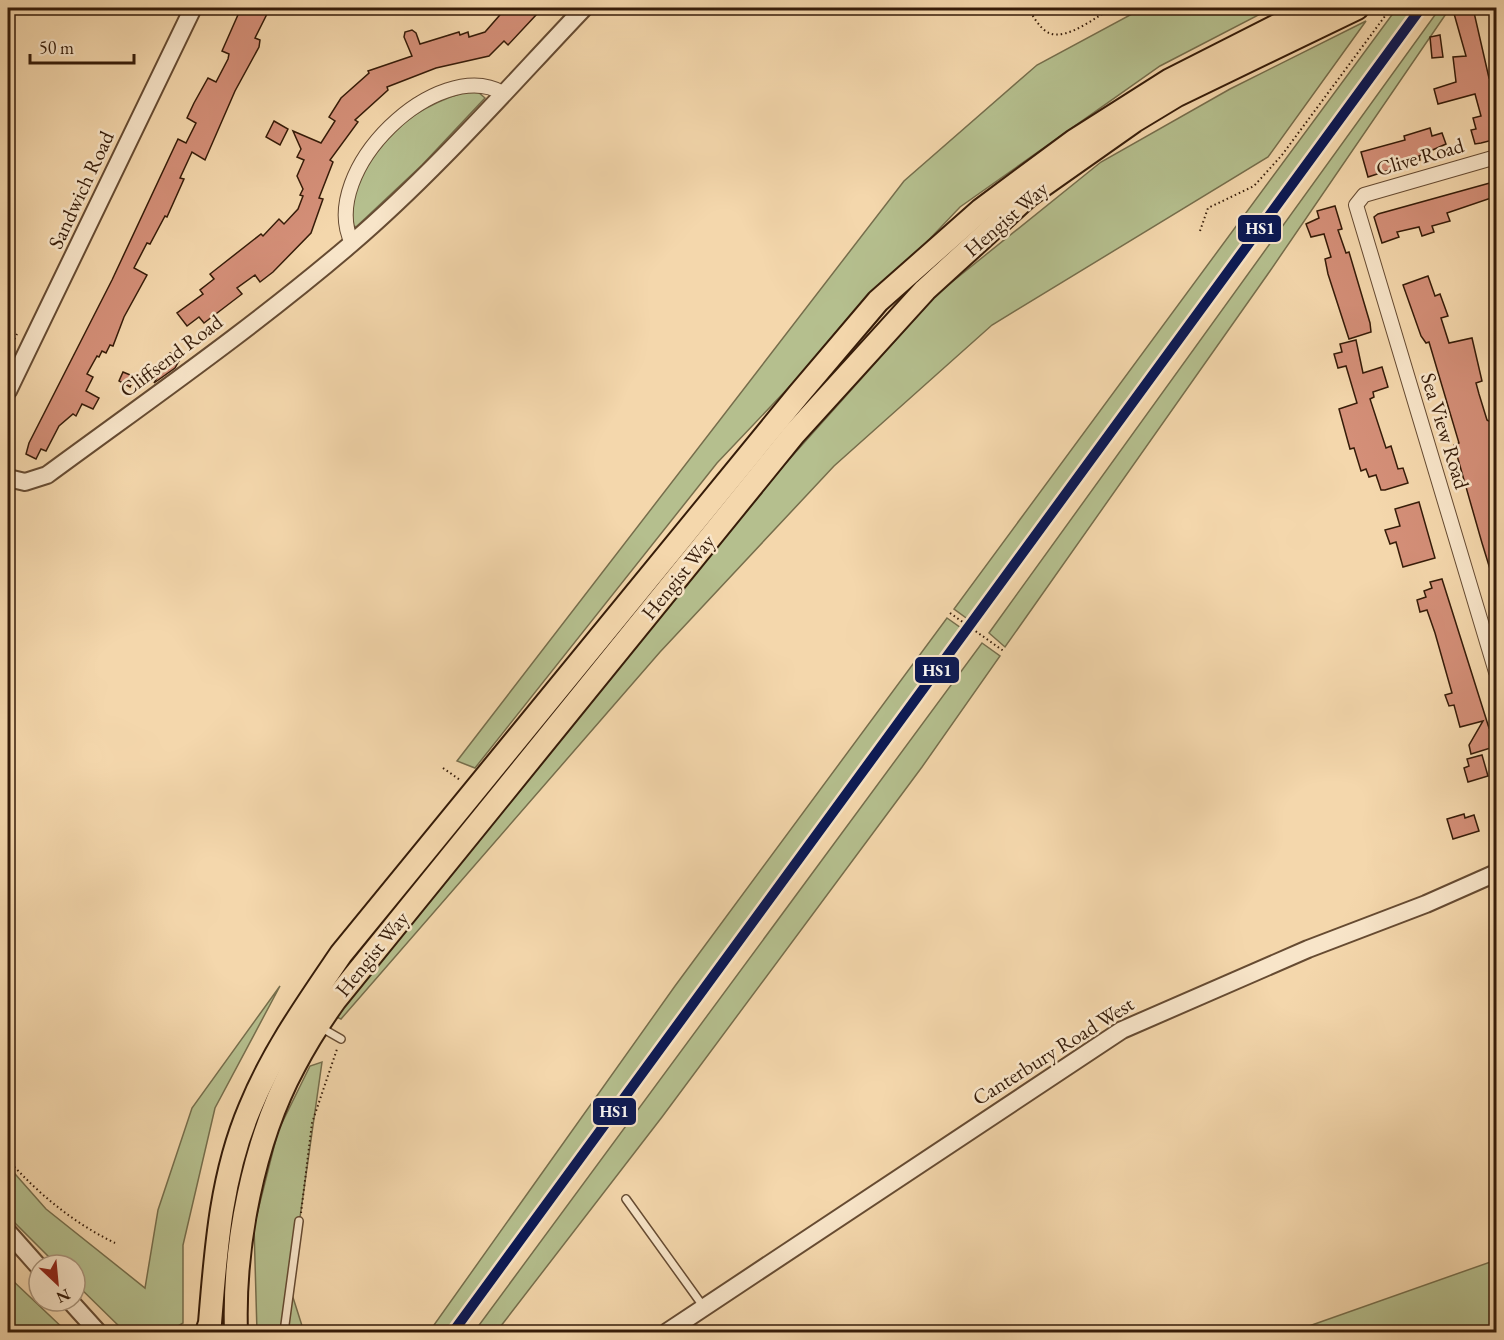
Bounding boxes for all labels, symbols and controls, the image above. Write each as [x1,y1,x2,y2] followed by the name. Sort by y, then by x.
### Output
[30,27,134,65] scale bar
[39,36,74,59] text: 50 m
[41,126,120,253] street label: Sandwich Road
[1373,131,1467,182] street label: Clive Road
[958,174,1054,262] street label: Hengist Way
[1237,214,1282,243] line badge: HS1
[1245,218,1275,239] text: HS1
[114,308,228,403] street label: Cliffsend Road
[1415,369,1476,493] street label: Sea View Road
[635,528,721,625] street label: Hengist Way
[914,656,960,684] line badge: HS1
[922,660,952,681] text: HS1
[329,905,415,1002] street label: Hengist Way
[967,990,1139,1111] street label: Canterbury Road West
[592,1097,637,1126] line badge: HS1
[599,1101,629,1122] text: HS1
[27,1253,87,1313] north arrow
[53,1284,74,1308] text: N

